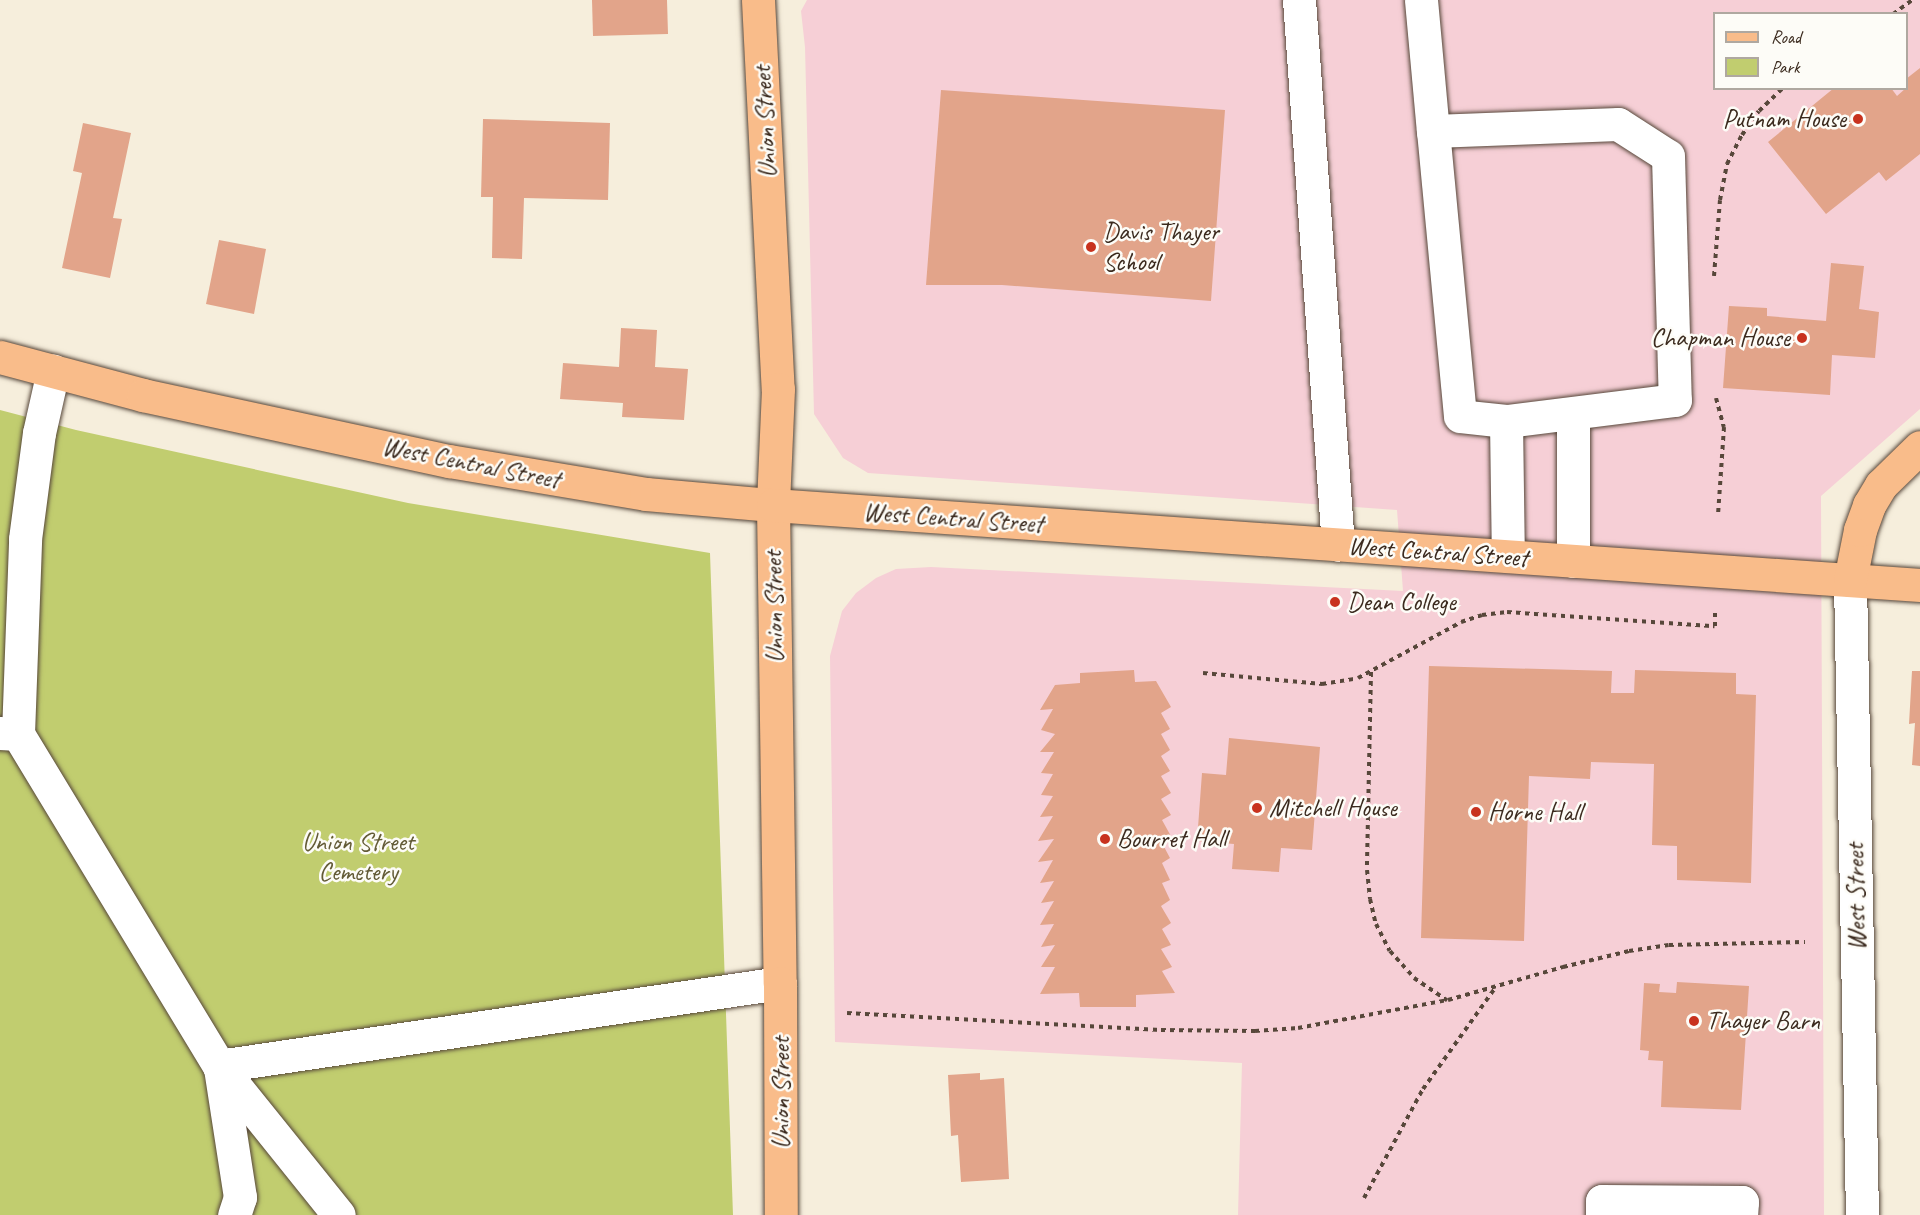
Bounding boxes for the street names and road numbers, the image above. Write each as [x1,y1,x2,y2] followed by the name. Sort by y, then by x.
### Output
[746,65,784,179] street label: Union Street
[380,431,562,495] street label: West Central Street
[862,496,1044,540] street label: West Central Street
[1347,530,1529,574] street label: West Central Street
[757,550,791,664] street label: Union Street
[1839,843,1873,951] street label: West Street
[765,1037,797,1149] street label: Union Street

